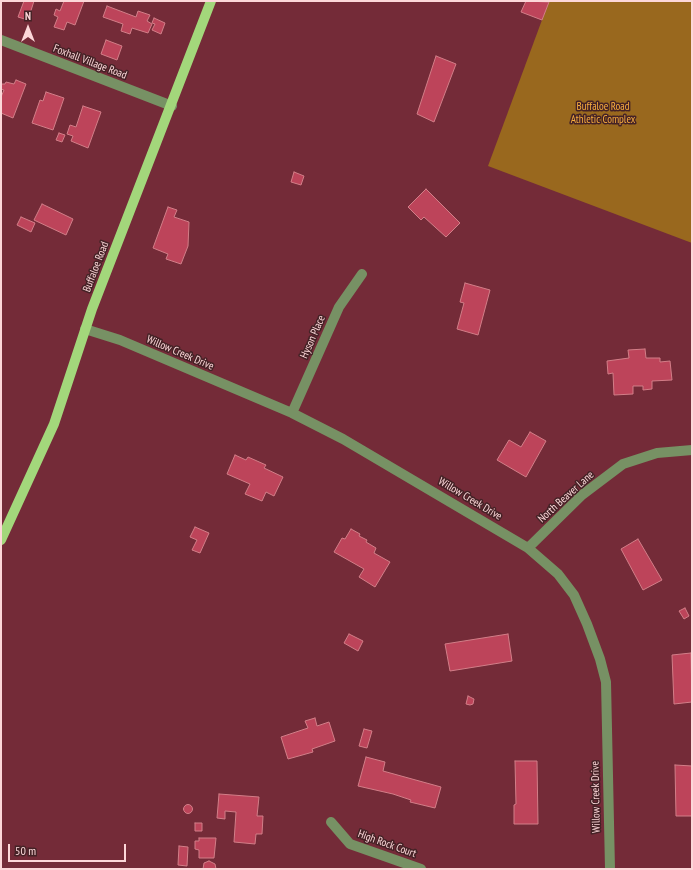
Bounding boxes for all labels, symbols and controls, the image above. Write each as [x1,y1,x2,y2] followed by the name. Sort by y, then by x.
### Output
[8,8,48,48] north arrow
[25,9,31,23] text: N
[51,42,129,82] street label: Foxhall Village Road
[571,100,635,126] park label: Buffaloe Road Athletic Complex
[80,240,112,294] street label: Buffaloe Road
[298,313,328,361] street label: Hyson Place
[144,333,216,373] street label: Willow Creek Drive
[535,468,597,526] street label: North Beaver Lane
[436,475,504,523] street label: Willow Creek Drive
[589,761,603,833] street label: Willow Creek Drive
[356,827,418,861] street label: High Rock Court
[10,836,128,862] scale bar
[15,843,36,858] text: 50 m

